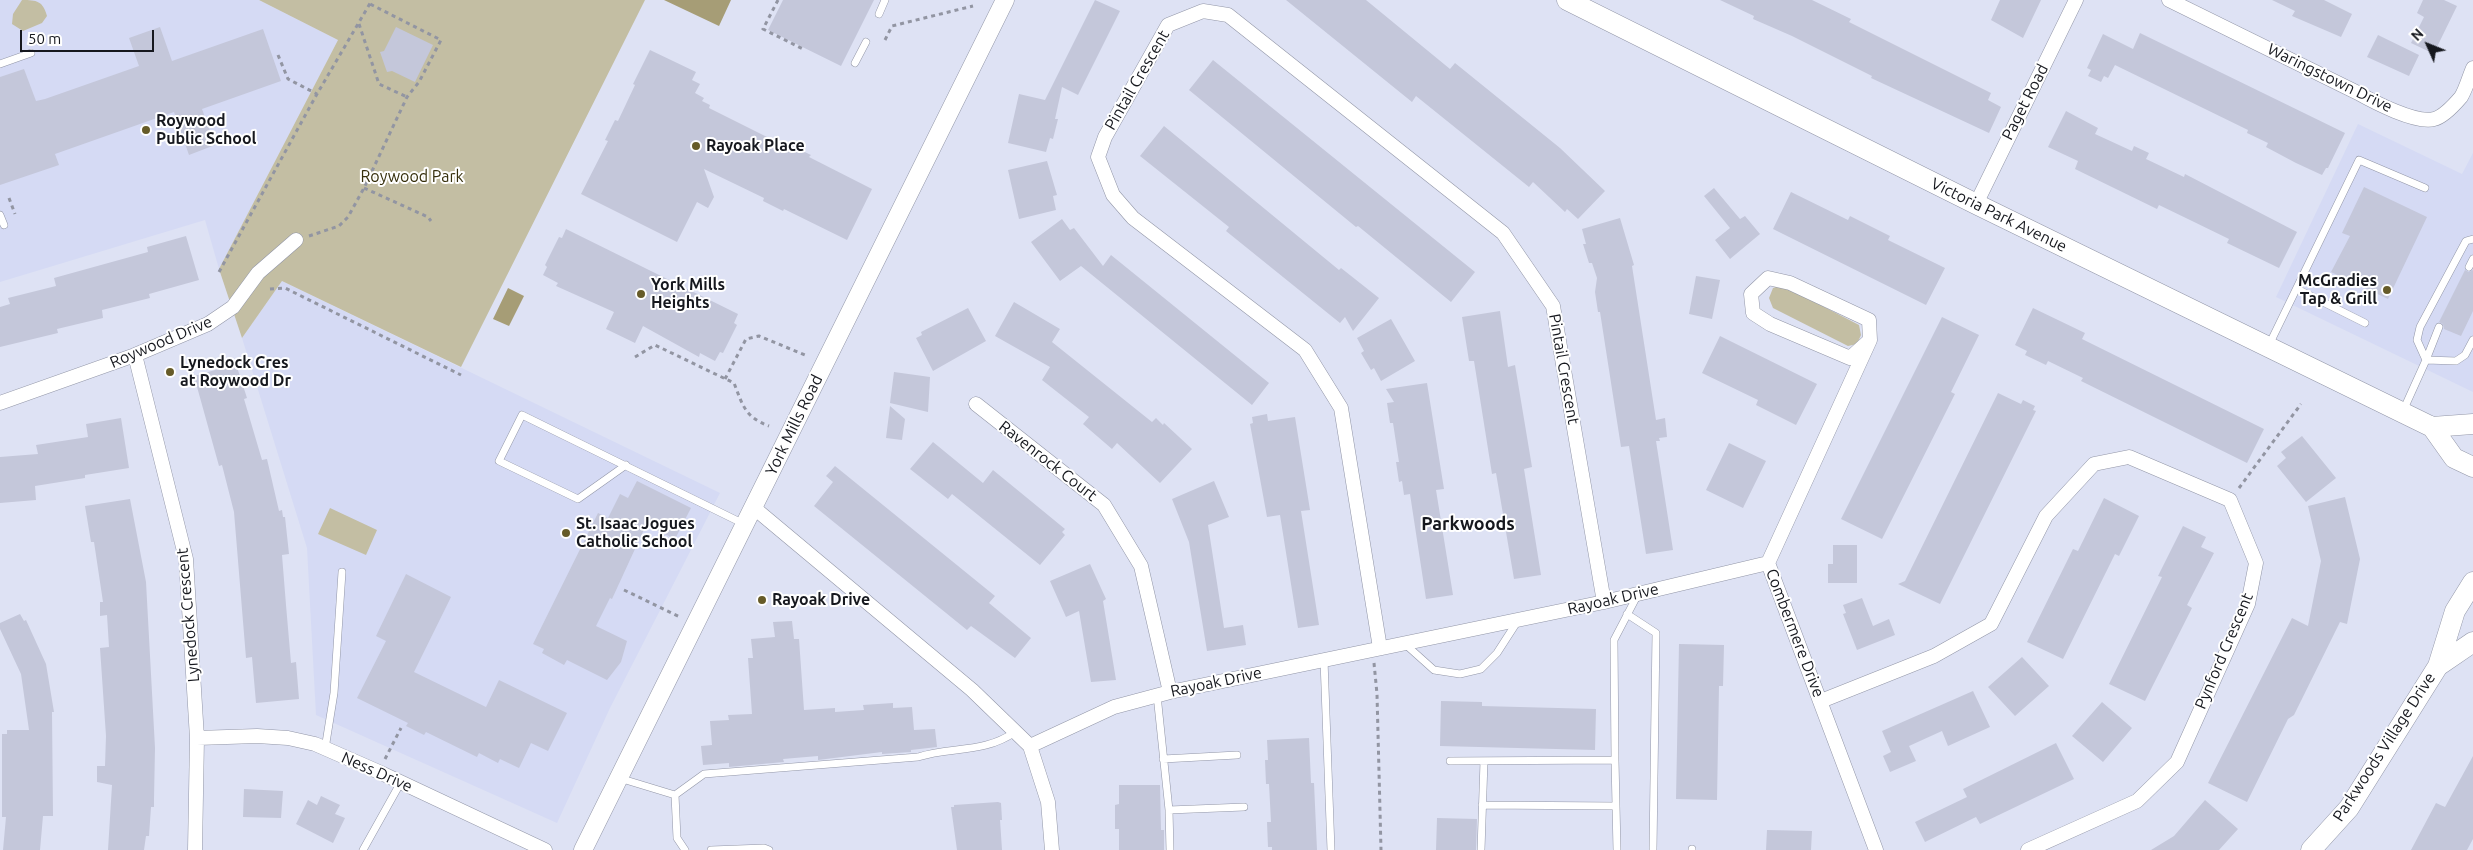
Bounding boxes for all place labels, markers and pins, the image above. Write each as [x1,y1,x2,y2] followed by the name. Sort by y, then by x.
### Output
[156,111,256,149] place label: Roywood Public School
[140,124,152,136] marker: Roywood Public School
[706,136,805,156] place label: Rayoak Place
[690,140,702,152] marker: Rayoak Place
[2298,271,2377,309] place label: McGradies Tap & Grill
[651,275,725,313] place label: York Mills Heights
[2381,284,2393,296] marker: McGradies Tap & Grill
[635,288,647,300] marker: York Mills Heights
[180,353,291,391] place label: Lynedock Cres at Roywood Dr
[164,366,176,378] marker: Lynedock Cres at Roywood Dr
[576,514,695,552] place label: St. Isaac Jogues Catholic School
[560,527,572,539] marker: St. Isaac Jogues Catholic School
[772,590,870,610] place label: Rayoak Drive
[756,594,768,606] marker: Rayoak Drive

